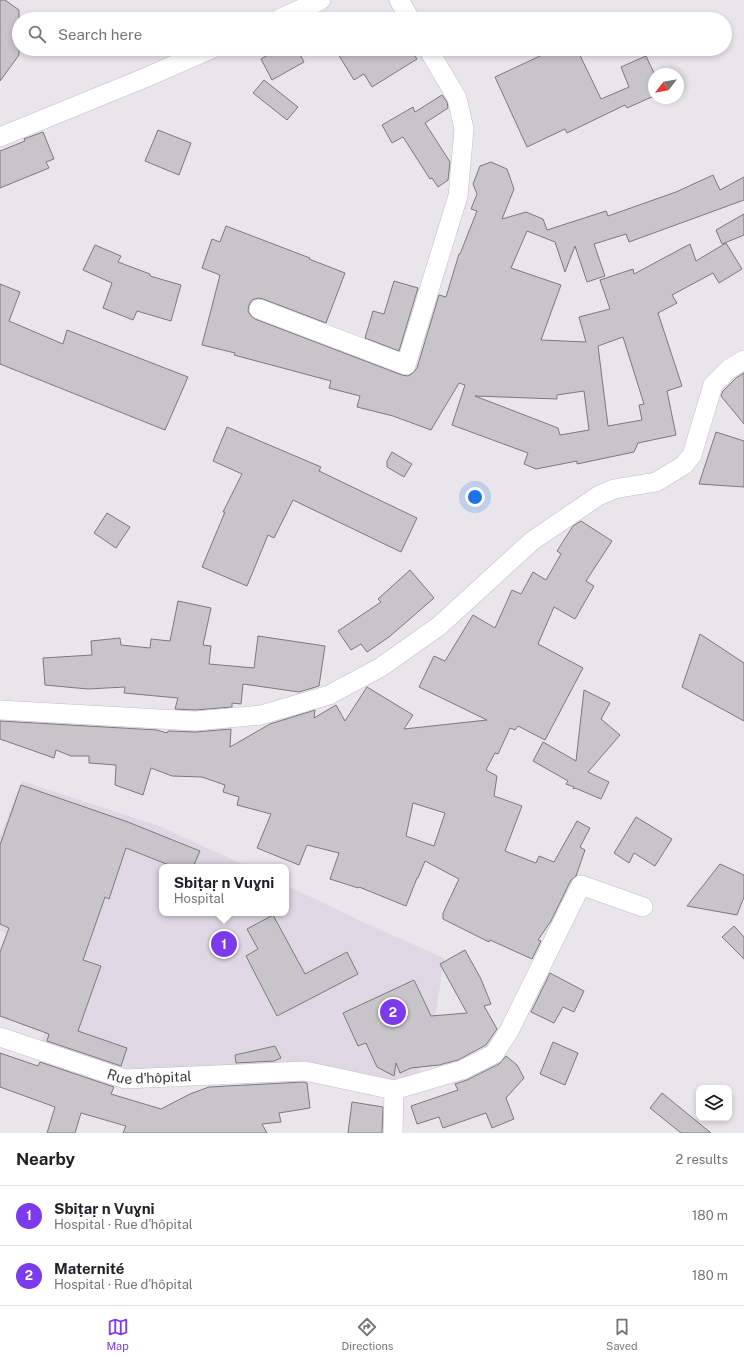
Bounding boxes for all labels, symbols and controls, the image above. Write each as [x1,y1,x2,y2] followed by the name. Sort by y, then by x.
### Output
[12,12,732,56] search box
[26,23,48,45] icon: search
[58,26,142,43] text: Search here
[648,68,684,104] north arrow
[465,487,485,507] your location
[159,864,289,916] popup
[174,874,274,891] text: Sbiṭaṛ n Vuɣni
[174,891,225,906] text: Hospital
[211,929,237,959] pin: 1
[380,997,406,1027] pin: 2
[105,1066,192,1087] street label: Rue d'hôpital
[696,1085,732,1121] map controls
[696,1085,732,1121] button: layers
[16,1149,75,1169] text: Nearby
[676,1152,728,1167] text: 2 results
[54,1200,155,1217] text: Sbiṭaṛ n Vuɣni
[26,1208,32,1223] text: 1
[692,1208,728,1223] text: 180 m
[54,1217,193,1232] text: Hospital · Rue d'hôpital
[54,1260,124,1277] text: Maternité
[25,1268,33,1283] text: 2
[692,1268,728,1283] text: 180 m
[54,1277,193,1292] text: Hospital · Rue d'hôpital
[106,1316,129,1352] tab: Map
[342,1316,393,1352] tab: Directions
[606,1316,638,1352] tab: Saved

